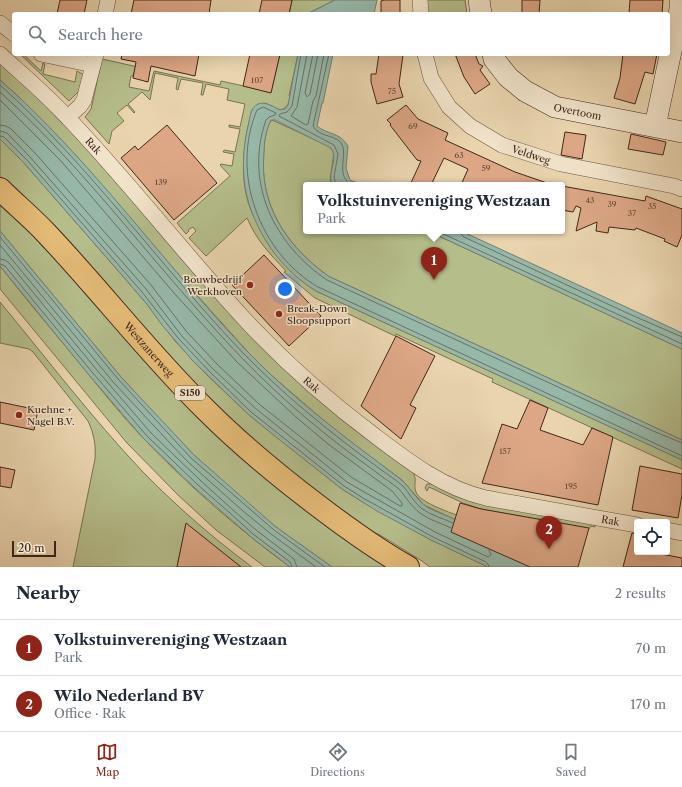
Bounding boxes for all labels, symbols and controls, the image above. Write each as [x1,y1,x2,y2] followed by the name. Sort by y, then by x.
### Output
[12,12,670,56] search box
[26,23,48,45] icon: search
[58,25,143,44] text: Search here
[251,75,263,85] house number: 107
[388,86,396,96] house number: 75
[553,101,603,123] street label: Overtoom
[408,121,418,131] house number: 69
[82,135,105,158] street label: Rak
[509,142,553,167] street label: Veldweg
[454,150,464,160] house number: 63
[481,163,491,173] house number: 59
[155,177,168,187] house number: 139
[303,182,565,234] popup
[317,191,551,210] text: Volkstuinvereniging Westzaan
[585,195,595,205] house number: 43
[607,199,617,209] house number: 39
[648,201,656,211] house number: 35
[628,208,636,218] house number: 37
[317,210,346,226] text: Park
[421,247,447,280] pin: 1
[183,273,243,298] place label: Bouwbedrijf Werkhoven
[275,279,295,299] your location
[245,280,255,290] marker: Bouwbedrijf Werkhoven
[287,302,352,327] place label: Break-Down Sloopsupport
[274,309,284,319] marker: Break-Down Sloopsupport
[120,319,177,380] street label: Westzanerweg
[300,374,324,397] street label: Rak
[175,386,205,400] road number: S150
[27,403,75,428] place label: Kuehne + Nagel B.V.
[14,410,24,420] marker: Kuehne + Nagel B.V.
[499,446,511,456] house number: 157
[565,481,577,491] house number: 195
[600,513,622,529] street label: Rak
[536,516,562,549] pin: 2
[634,519,670,555] map controls
[634,519,670,555] button: locate
[12,539,56,558] scale bar
[18,541,44,555] text: 20 m
[16,583,80,603] text: Nearby
[615,585,666,601] text: 2 results
[54,630,287,649] text: Volkstuinvereniging Westzaan
[26,640,32,656] text: 1
[636,640,666,656] text: 70 m
[54,649,82,665] text: Park
[54,686,204,705] text: Wilo Nederland BV
[25,696,33,712] text: 2
[630,696,666,712] text: 170 m
[54,705,126,721] text: Office · Rak
[96,741,119,779] tab: Map
[310,741,365,779] tab: Directions
[556,741,586,779] tab: Saved

